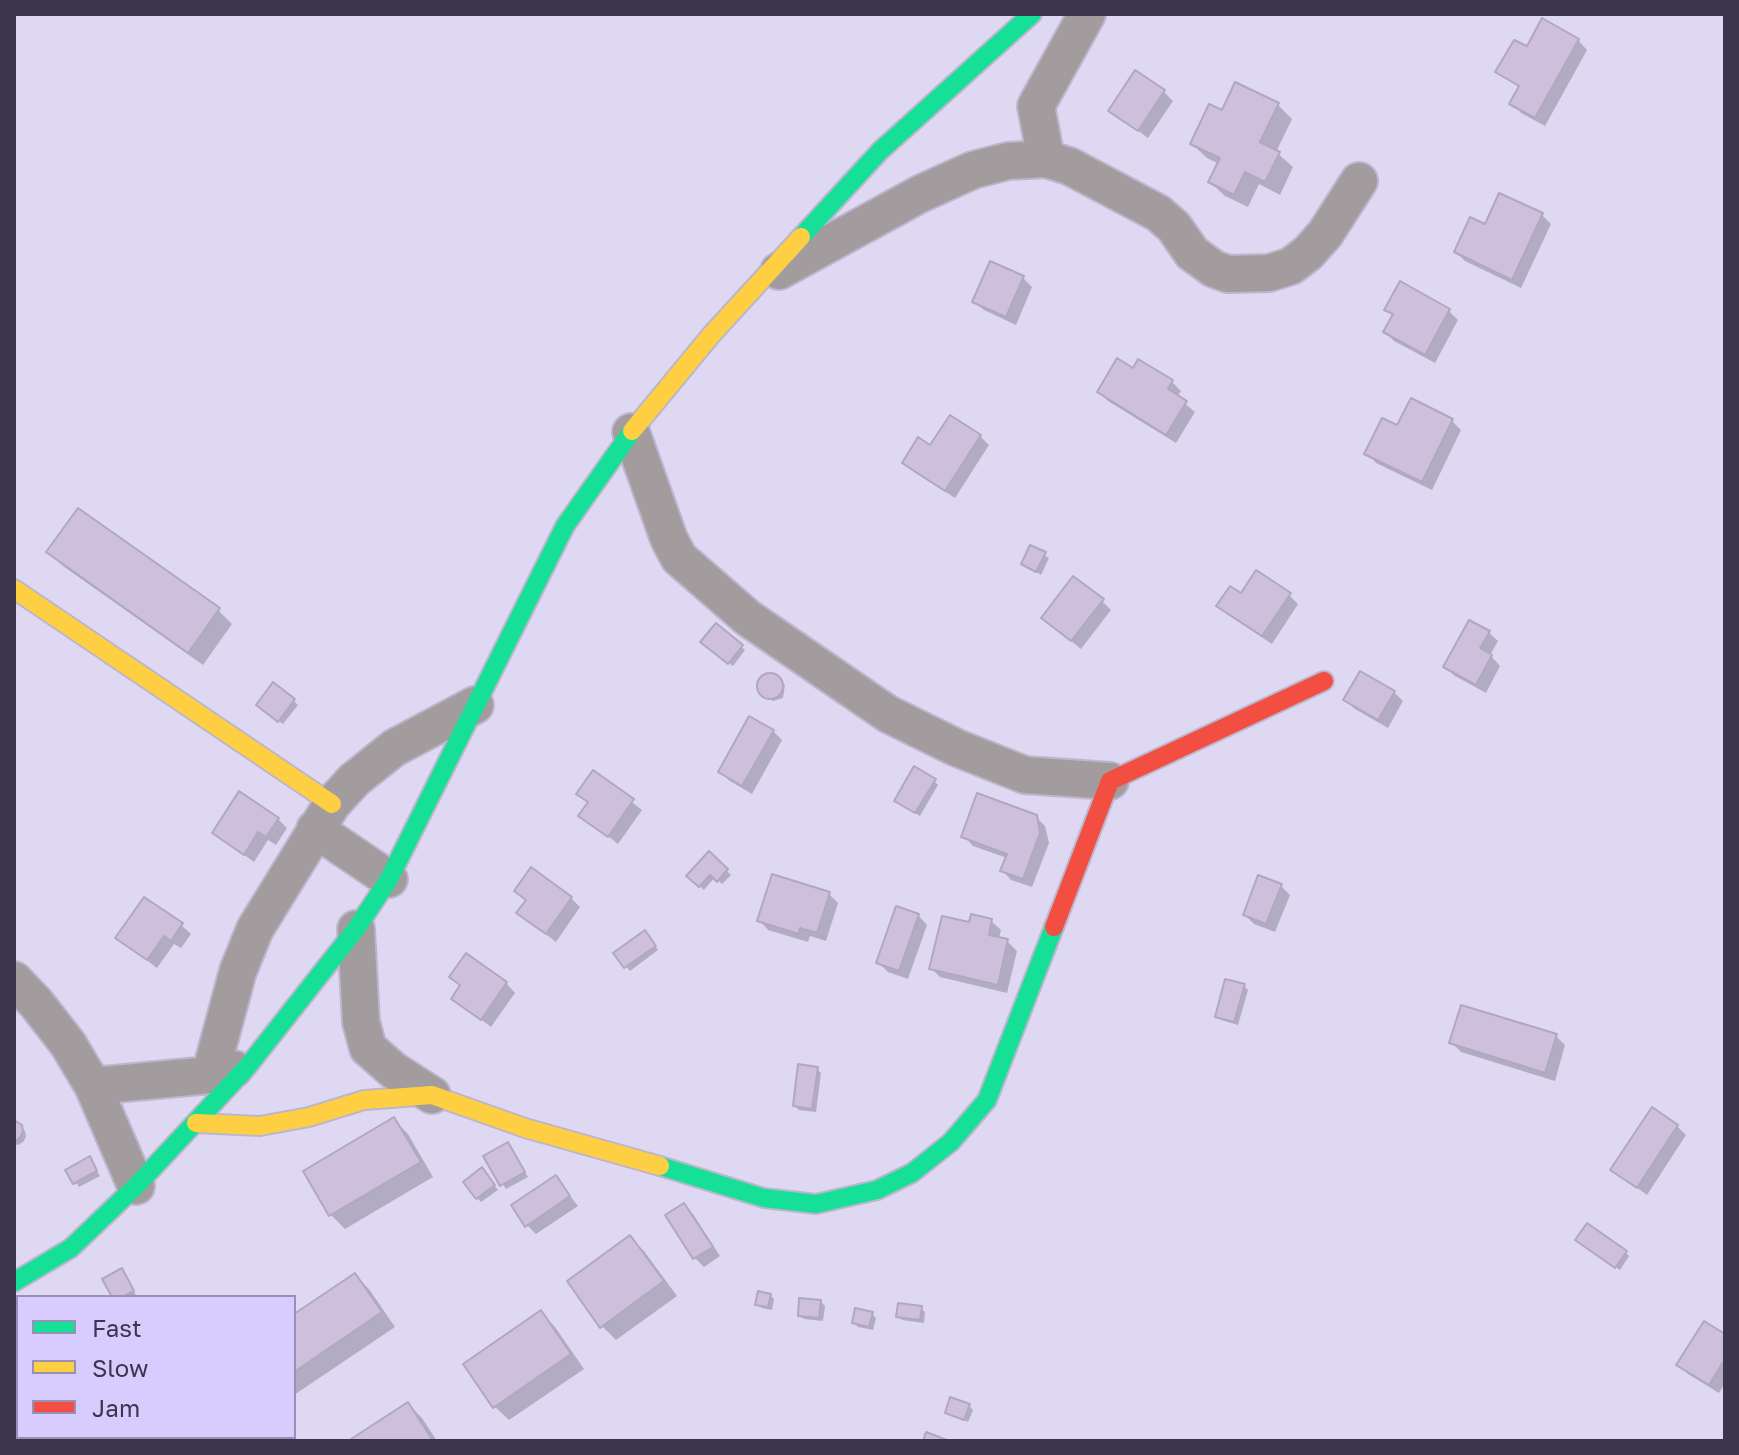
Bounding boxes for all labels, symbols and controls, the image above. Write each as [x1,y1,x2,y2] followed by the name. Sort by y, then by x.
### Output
[16,1295,296,1439] legend
[92,1313,142,1342] text: Fast
[92,1353,148,1382] text: Slow
[92,1393,140,1422] text: Jam

